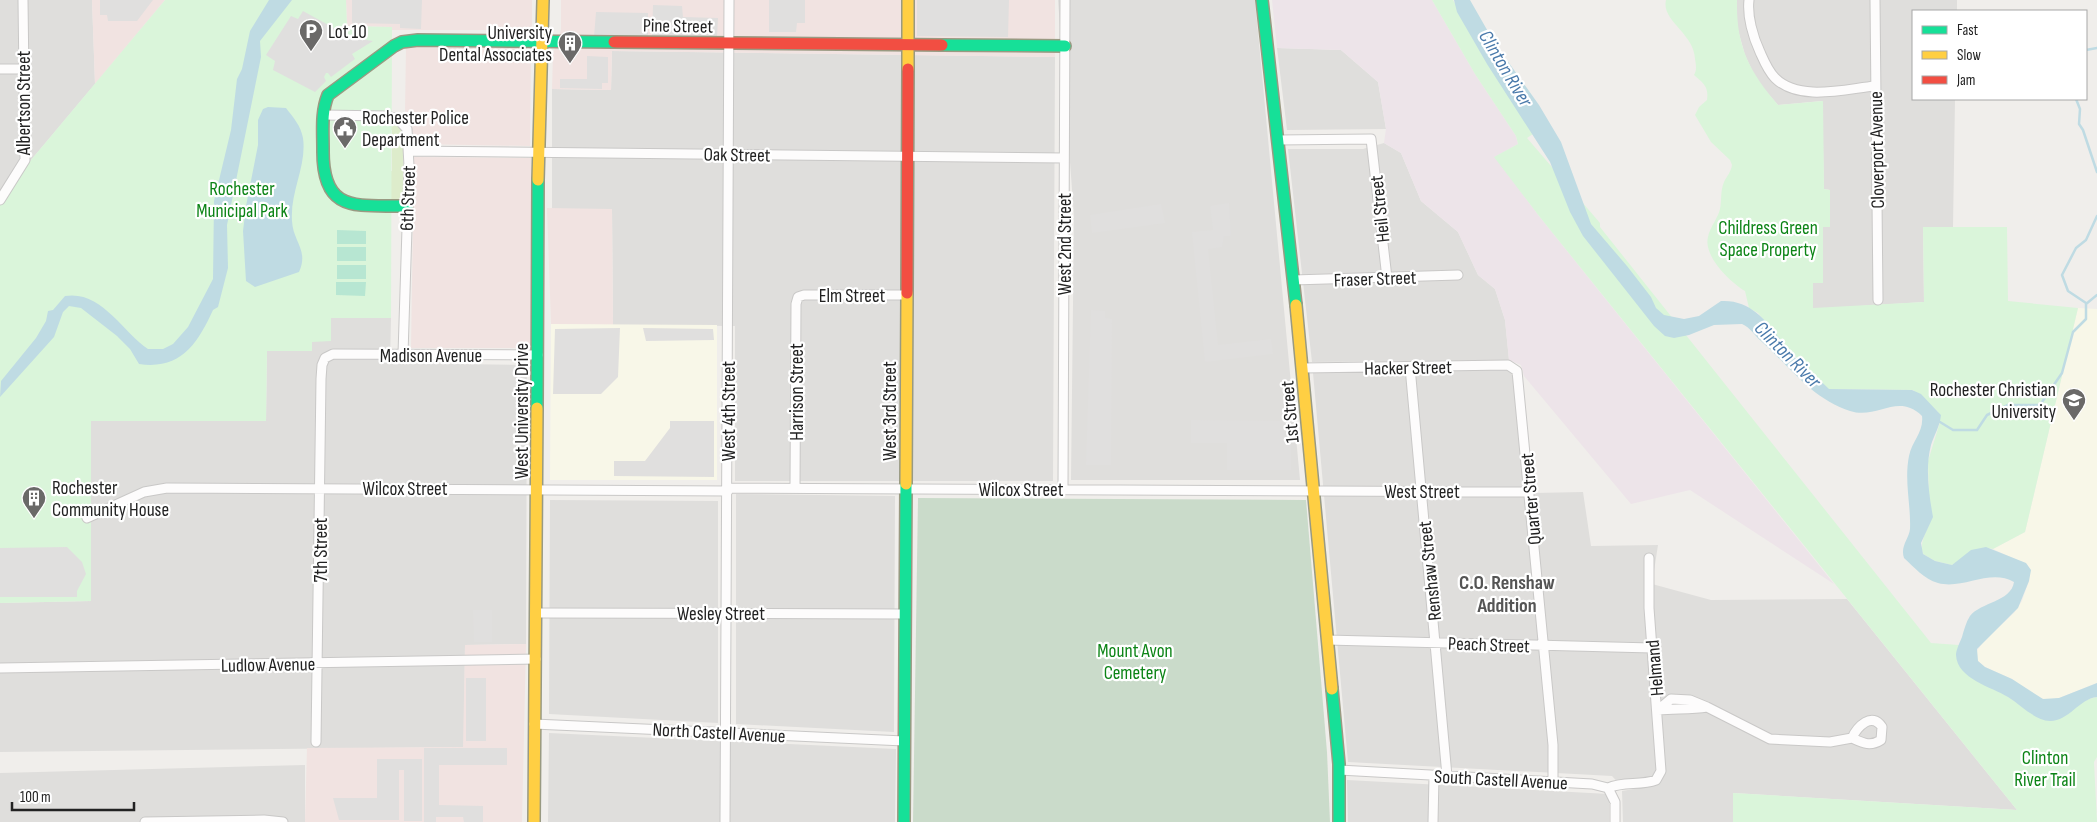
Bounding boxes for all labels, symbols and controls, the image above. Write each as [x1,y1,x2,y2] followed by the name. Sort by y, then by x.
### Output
[1912,10,2087,100] legend
[643,14,714,39] street label: Pine Street
[298,18,324,52] parking icon: Lot 10
[328,21,367,44] place label: Lot 10
[1957,21,1979,40] text: Fast
[439,22,553,67] place label: University Dental Associates
[1473,26,1538,112] water label: Clinton River
[557,30,583,64] building icon: University Dental Associates
[1957,46,1981,65] text: Slow
[13,50,36,156] street label: Albertson Street
[1956,71,1975,90] text: Jam
[1865,91,1890,209] street label: Cloverport Avenue
[362,107,469,152] place label: Rochester Police Department
[332,115,358,149] public building icon: Rochester Police Department
[703,143,771,168] street label: Oak Street
[396,165,421,231] street label: 6th Street
[1366,174,1395,244] street label: Heil Street
[196,178,289,223] park label: Rochester Municipal Park
[1054,193,1077,295] street label: West 2nd Street
[1718,217,1818,262] park label: Childress Green Space Property
[1333,267,1417,292] street label: Fraser Street
[819,285,886,308] street label: Elm Street
[1749,316,1827,394] water label: Clinton River
[511,343,534,479] street label: West University Drive
[786,343,809,441] street label: Harrison Street
[380,345,482,368] street label: Madison Avenue
[1364,356,1452,381] street label: Hacker Street
[718,361,741,461] street label: West 4th Street
[879,361,902,461] street label: West 3rd Street
[1930,379,2057,424] place label: Rochester Christian University
[1276,380,1305,444] street label: 1st Street
[2061,387,2087,421] school or university icon: Rochester Christian University
[1516,452,1547,546] street label: Quarter Street
[52,477,169,522] place label: Rochester Community House
[363,478,448,501] street label: Wilcox Street
[979,479,1064,502] street label: Wilcox Street
[1384,481,1460,504] street label: West Street
[21,485,47,519] building icon: Rochester Community House
[310,517,333,582] street label: 7th Street
[1414,520,1447,622] street label: Renshaw Street
[1459,571,1555,618] district label: C.O. Renshaw Addition
[677,603,765,626] street label: Wesley Street
[1448,633,1530,658] street label: Peach Street
[1642,639,1669,697] street label: Helmand
[1097,640,1173,685] park label: Mount Avon Cemetery
[221,653,315,678] street label: Ludlow Avenue
[652,719,786,748] street label: North Castell Avenue
[2014,747,2076,792] park label: Clinton River Trail
[1434,766,1568,795] street label: South Castell Avenue
[12,780,135,812] scale bar
[20,788,51,807] text: 100 m

